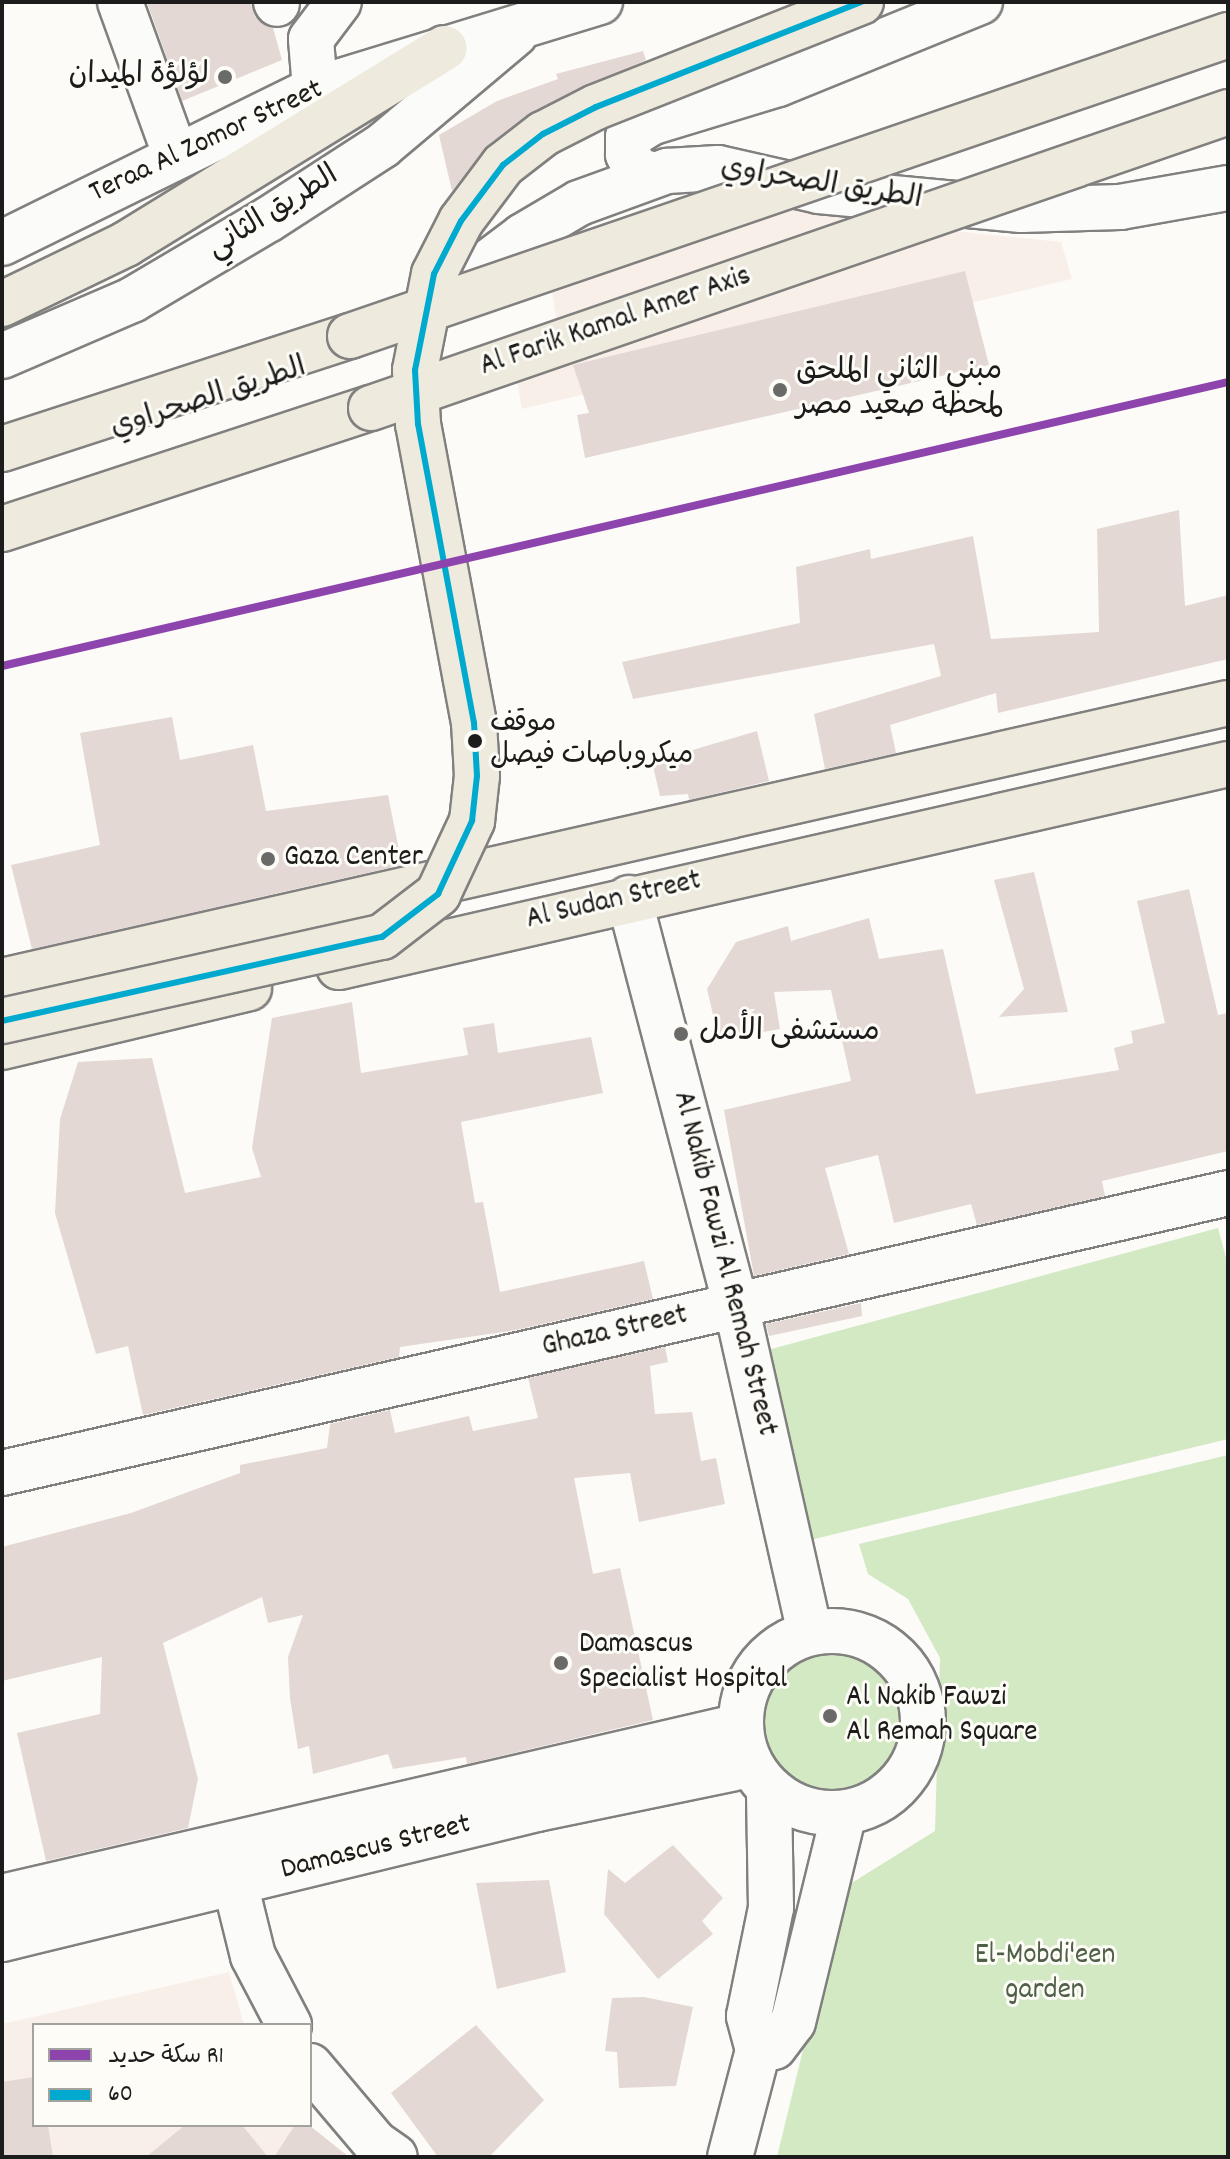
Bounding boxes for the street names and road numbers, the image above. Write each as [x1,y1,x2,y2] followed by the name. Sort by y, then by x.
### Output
[85,73,329,213] street label: Teraa Al Zomor Street
[718,152,924,220] street label: الطريق الصحراوي
[202,160,346,268] street label: الطريق الثاني
[476,260,756,386] street label: Al Farik Kamal Amer Axis
[107,351,311,449] street label: الطريق الصحراوي
[523,864,705,940] street label: Al Sudan Street
[663,1088,783,1440] street label: Al Nakib Fawzi Al Remah Street
[539,1299,691,1367] street label: Ghaza Street
[277,1808,475,1890] street label: Damascus Street

